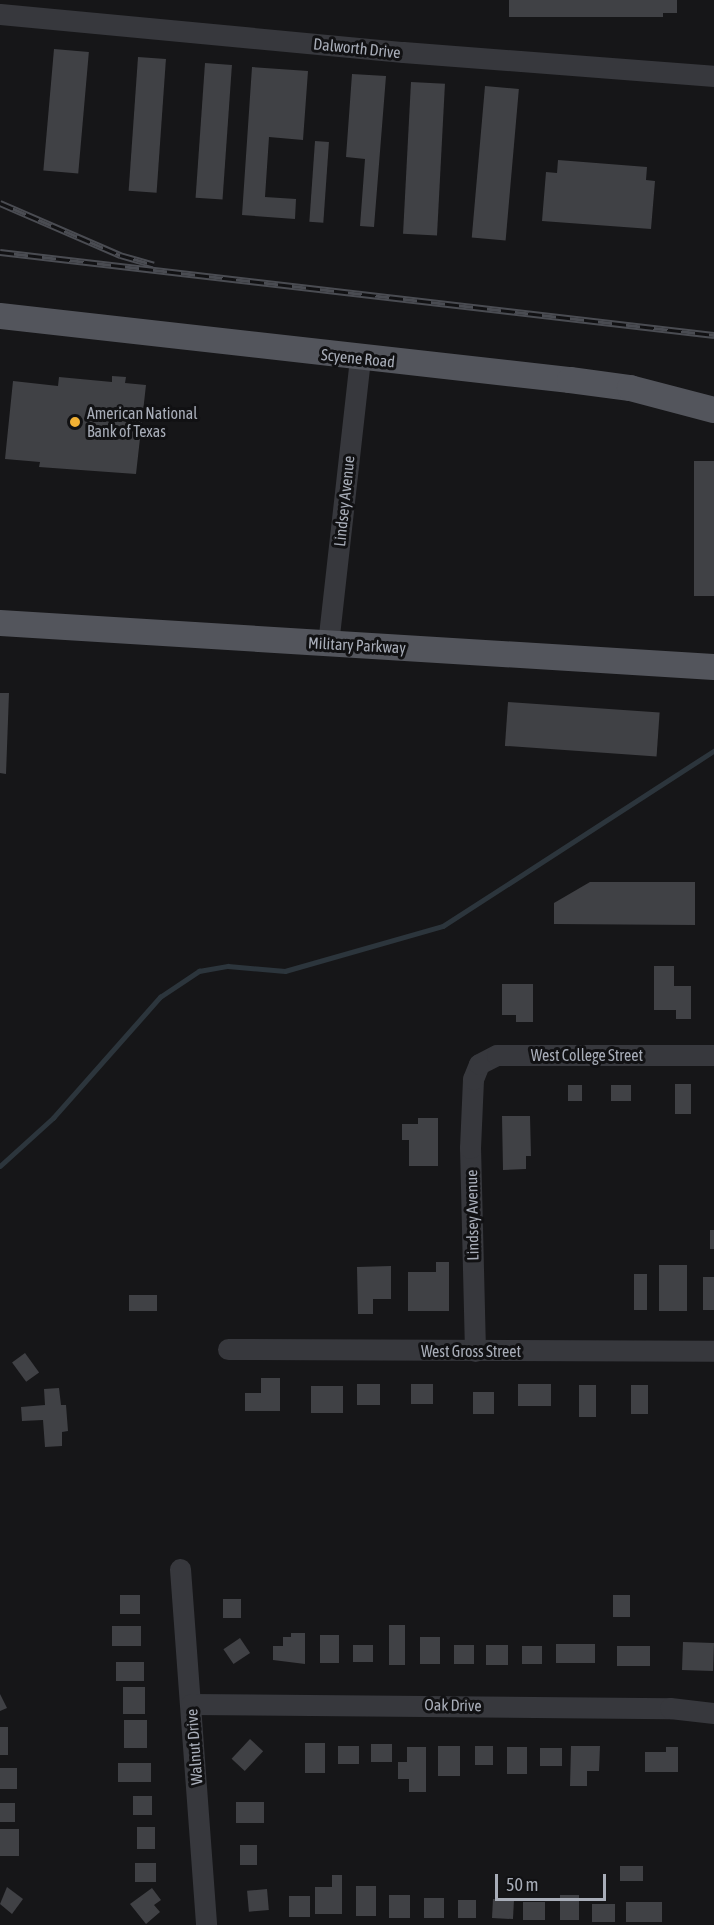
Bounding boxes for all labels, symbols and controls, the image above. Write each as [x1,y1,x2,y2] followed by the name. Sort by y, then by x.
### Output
[312,34,402,62] street label: Dalworth Drive
[320,345,396,371] street label: Scyene Road
[87,403,197,441] place label: American National Bank of Texas
[68,415,82,429] marker: American National Bank of Texas
[330,455,358,547] street label: Lindsey Avenue
[308,633,406,657] street label: Military Parkway
[531,1045,643,1065] street label: West College Street
[462,1169,482,1261] street label: Lindsey Avenue
[421,1341,521,1361] street label: West Gross Street
[424,1695,482,1715] street label: Oak Drive
[182,1708,206,1786] street label: Walnut Drive
[498,1862,609,1900] scale bar
[506,1874,538,1895] text: 50 m

